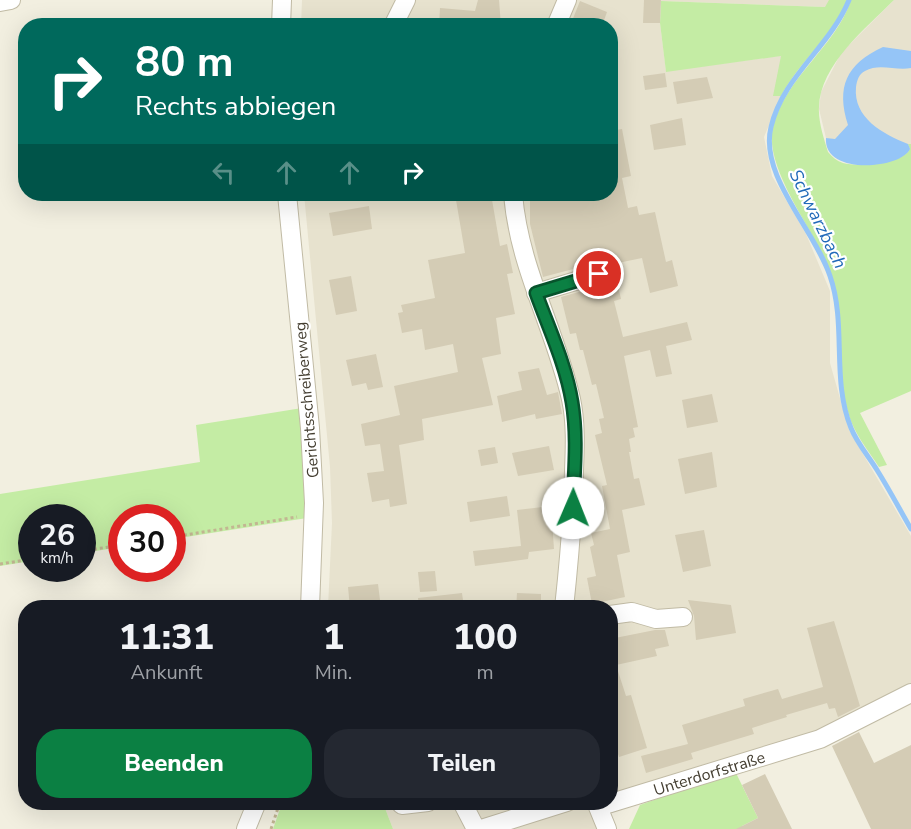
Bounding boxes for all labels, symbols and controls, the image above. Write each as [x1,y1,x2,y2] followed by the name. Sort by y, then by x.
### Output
[135,34,234,91] text: 80 m
[36,42,114,120] icon: right
[135,88,336,125] text: Rechts abbiegen
[207,156,240,189] icon: left
[270,156,303,189] icon: ahead
[333,156,366,189] icon: ahead
[396,156,429,189] icon: right
[784,165,852,273] water label: Schwarzbach
[573,248,624,299] pin
[582,257,615,290] icon: arrive
[289,321,325,479] street label: Gerichtsschreiberweg
[541,476,605,540] position arrow
[108,504,186,582] speed limit sign: 30
[39,515,75,556] text: 26
[40,548,74,568] text: km/h
[118,613,214,662] text: 11:31
[323,613,344,662] text: 1
[453,613,518,662] text: 100
[130,659,202,686] text: Ankunft
[315,659,352,686] text: Min.
[477,659,494,686] text: m
[36,729,312,798] button: Beenden
[324,729,600,798] button: Teilen
[651,747,768,801] street label: Unterdorfstraße

